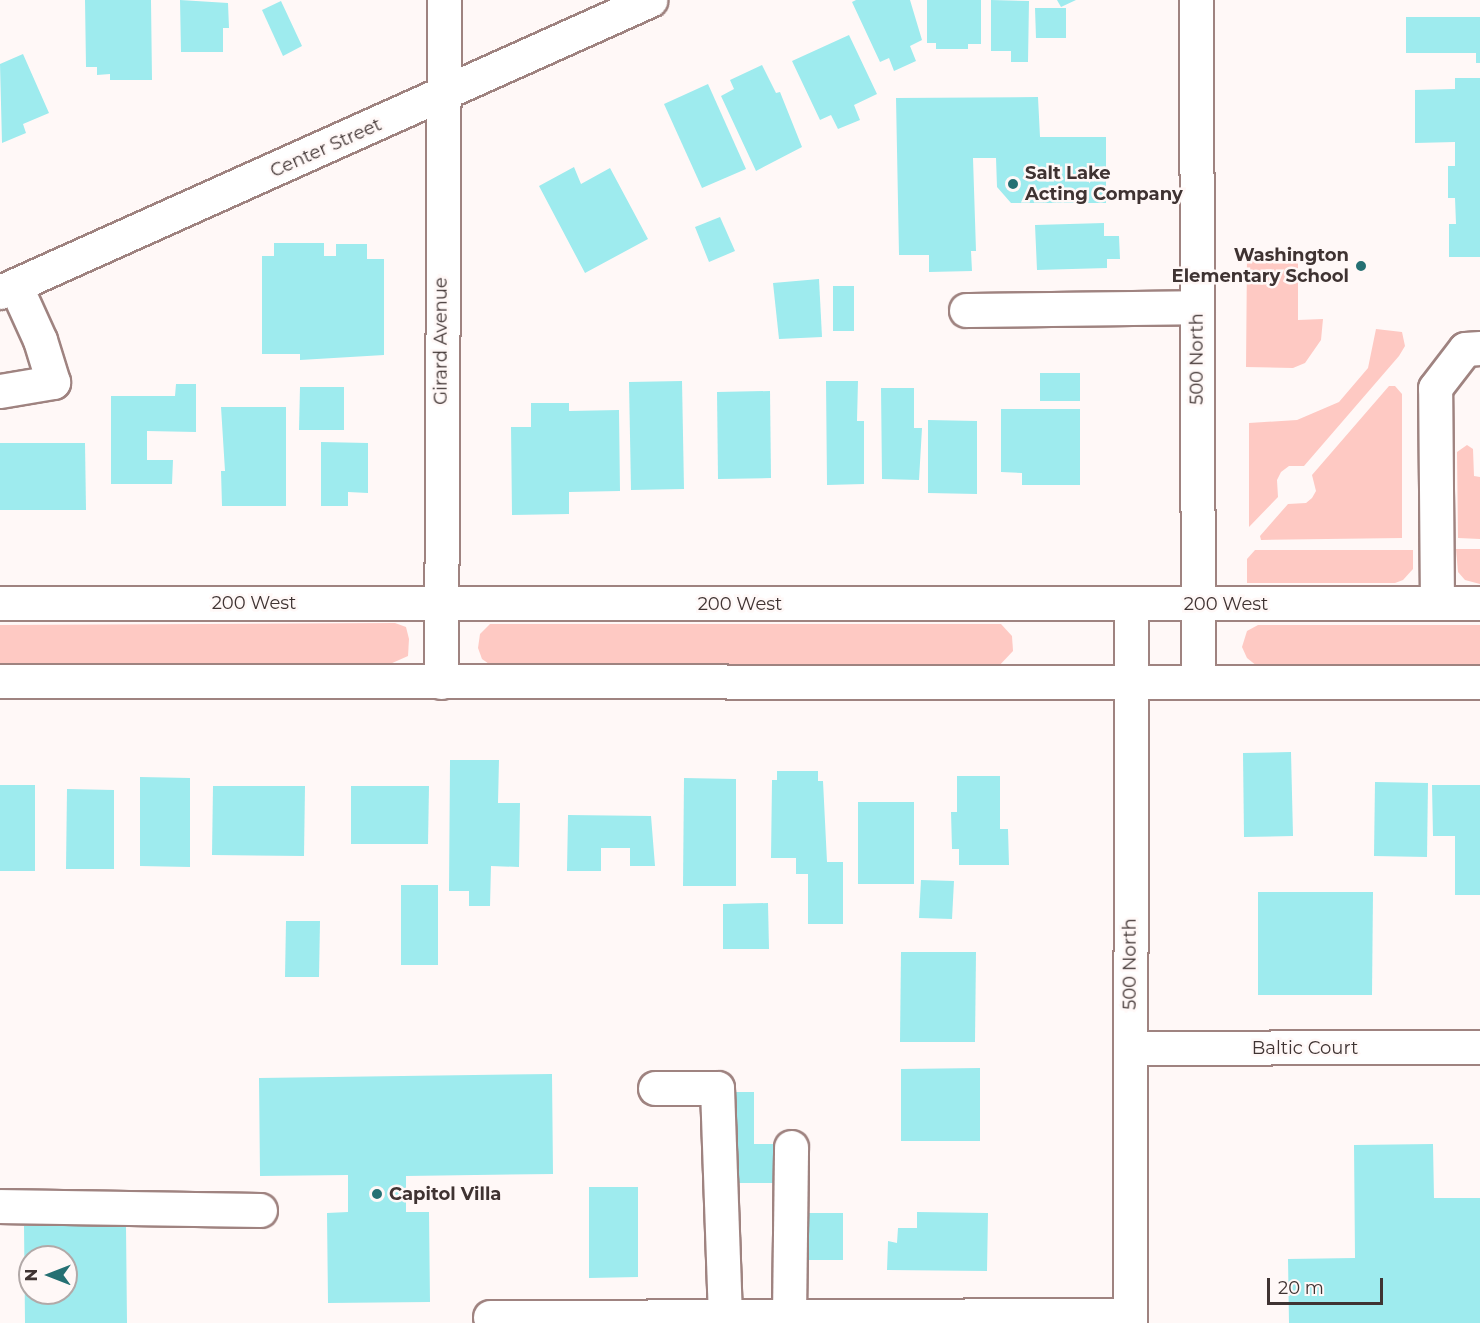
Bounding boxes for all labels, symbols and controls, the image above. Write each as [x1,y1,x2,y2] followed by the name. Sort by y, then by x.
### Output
[267,114,385,182] street label: Center Street
[1025,163,1183,206] place label: Salt Lake Acting Company
[1006,177,1020,191] marker: Salt Lake Acting Company
[1172,245,1349,288] place label: Washington Elementary School
[1354,259,1368,273] marker: Washington Elementary School
[430,277,452,405] street label: Girard Avenue
[1186,313,1208,405] street label: 500 North
[212,592,296,614] street label: 200 West
[698,593,782,615] street label: 200 West
[1184,593,1268,615] street label: 200 West
[1119,918,1141,1010] street label: 500 North
[1252,1037,1358,1059] street label: Baltic Court
[389,1183,501,1205] place label: Capitol Villa
[370,1187,384,1201] marker: Capitol Villa
[18,1245,78,1305] north arrow
[1270,1266,1386,1304] scale bar
[22,1269,41,1281] text: N
[1278,1277,1324,1299] text: 20 m

